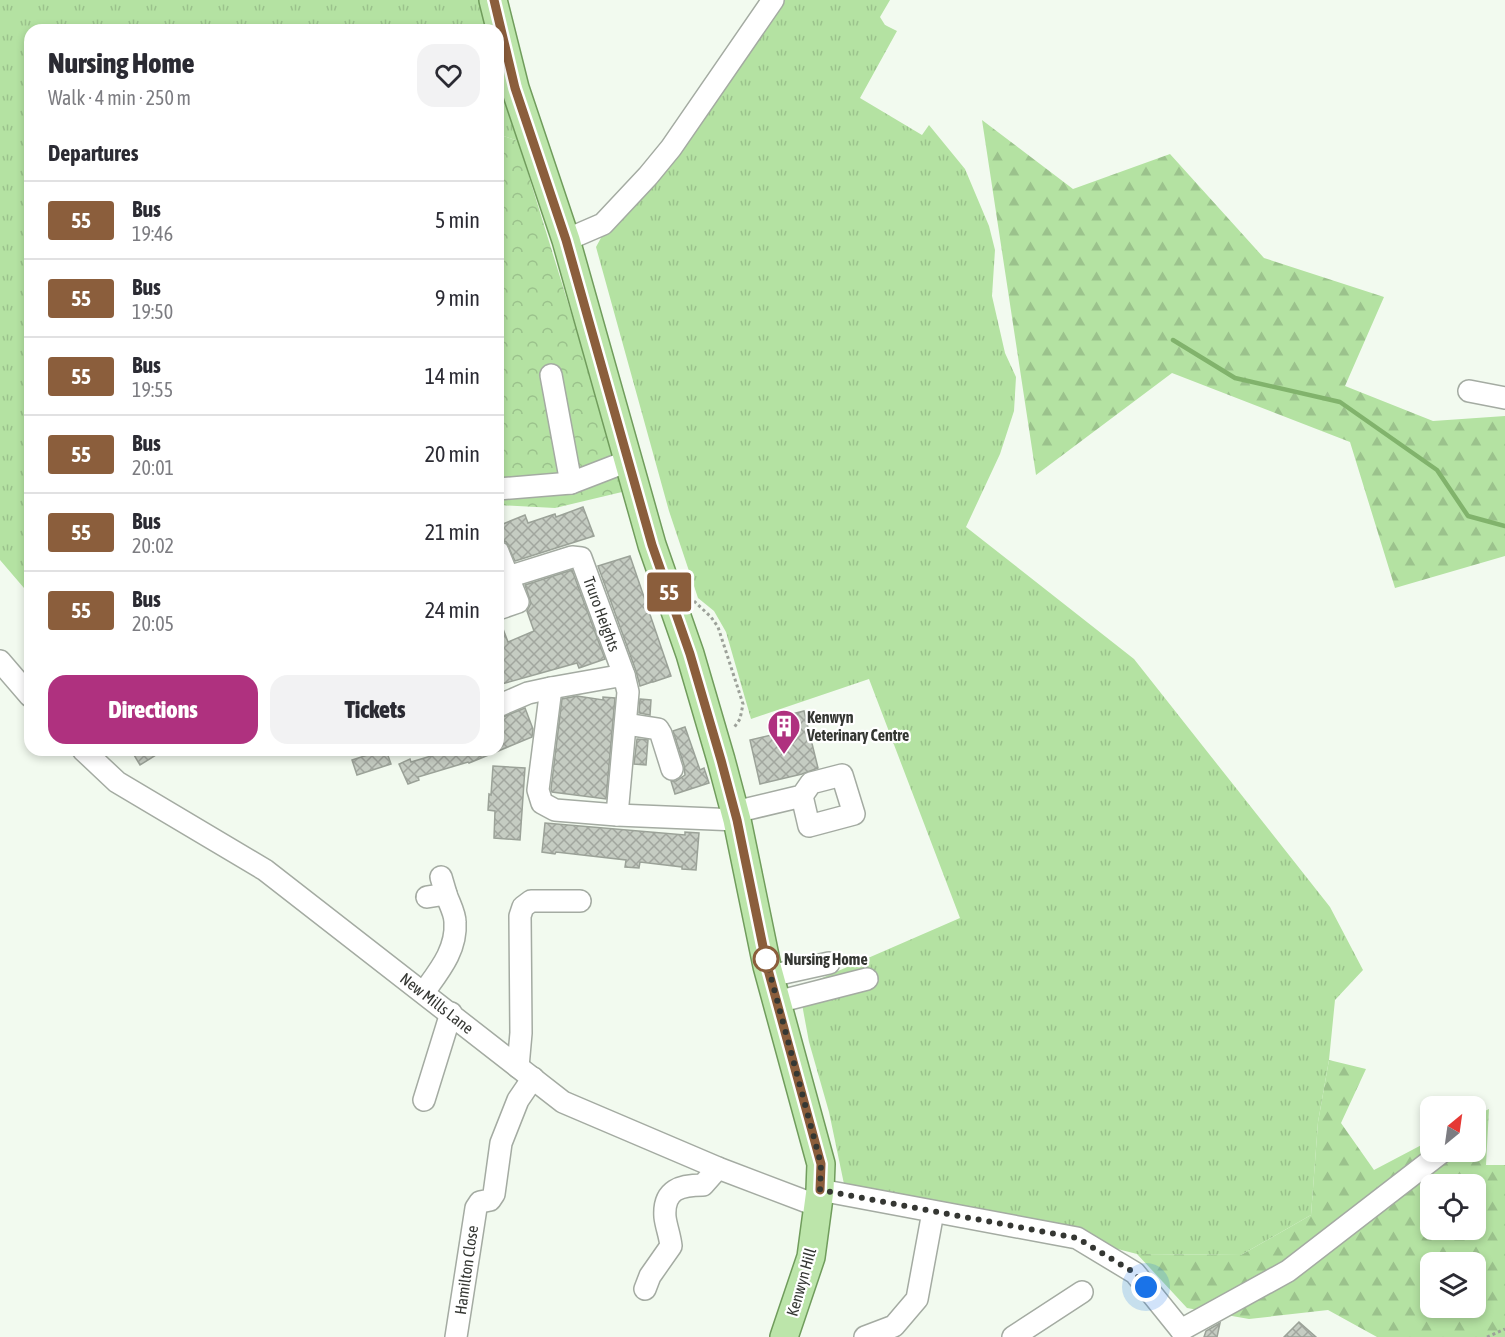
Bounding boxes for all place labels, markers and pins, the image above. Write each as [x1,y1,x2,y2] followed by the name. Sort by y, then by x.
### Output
[766,708,802,755] building icon: Kenwyn Veterinary Centre
[806,708,909,744] place label: Kenwyn Veterinary Centre
[753,946,779,972] marker: Nursing Home
[784,950,868,968] place label: Nursing Home

